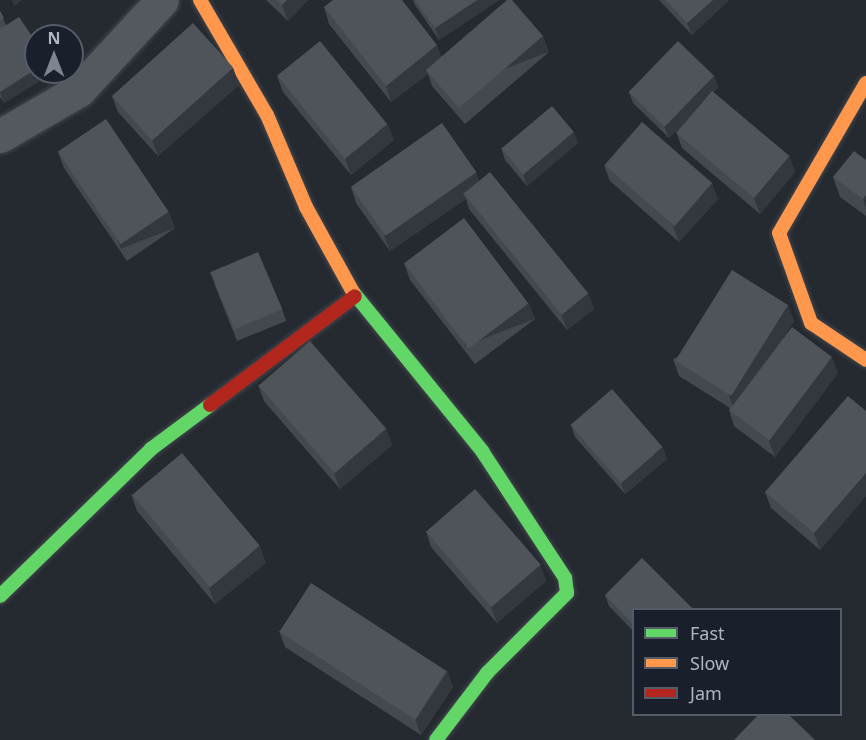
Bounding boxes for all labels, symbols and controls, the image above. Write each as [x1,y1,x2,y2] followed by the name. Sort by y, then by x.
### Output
[24,24,84,84] north arrow
[47,27,61,49] text: N
[632,608,842,716] legend
[690,621,725,645] text: Fast
[690,651,729,675] text: Slow
[690,681,722,705] text: Jam

